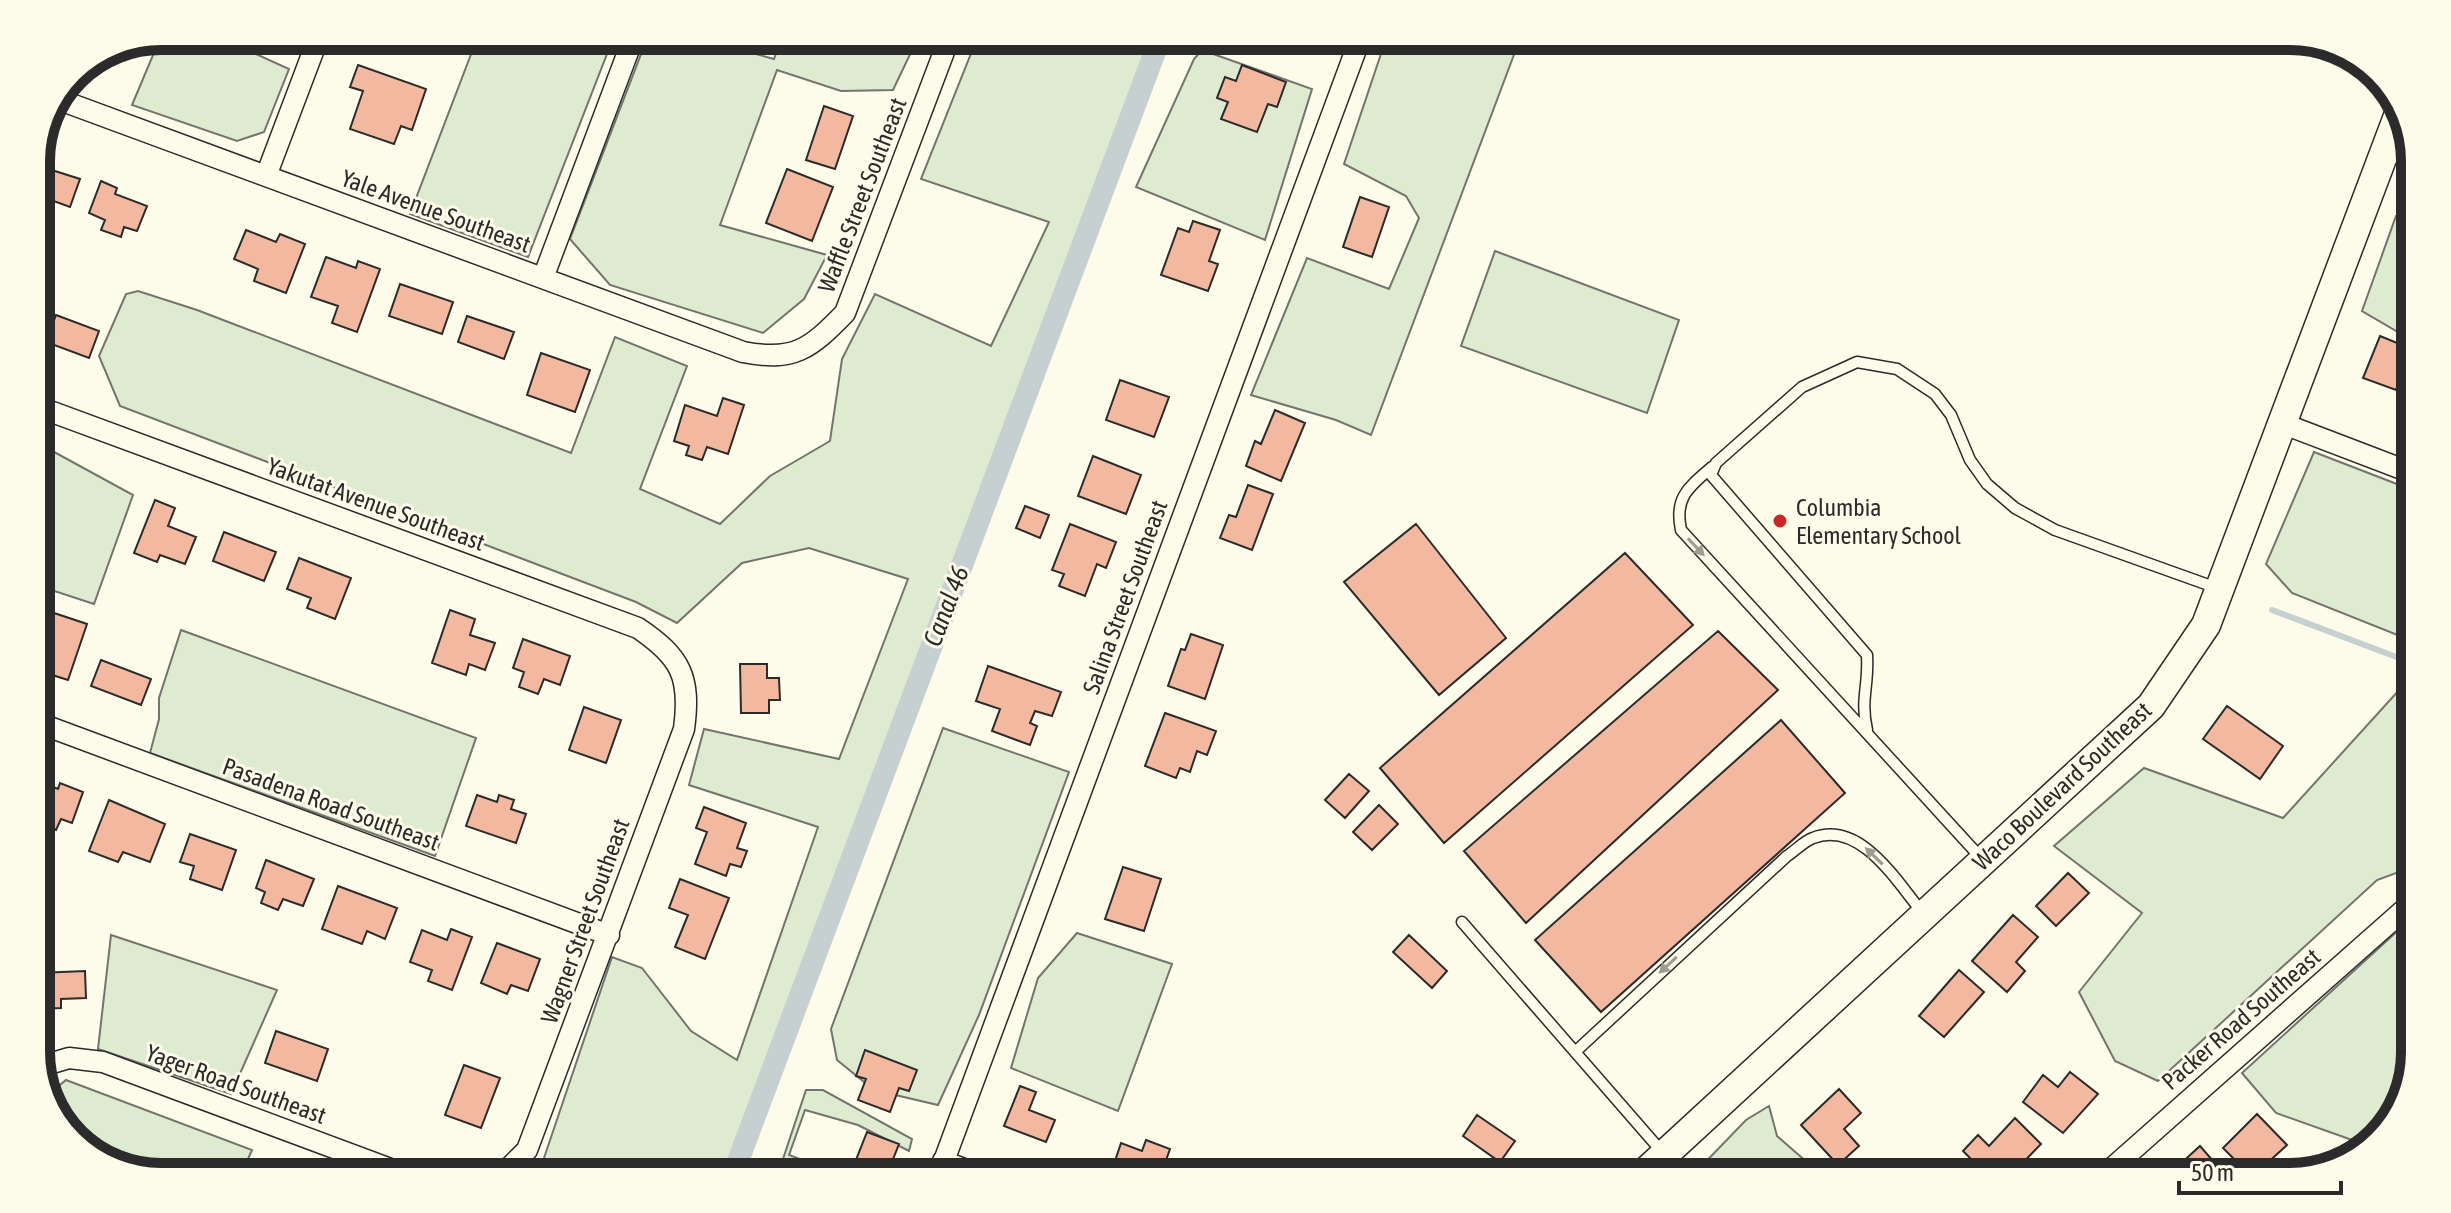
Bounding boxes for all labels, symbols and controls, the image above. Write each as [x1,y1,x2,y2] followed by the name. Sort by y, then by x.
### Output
[812,94,912,296] street label: Waffle Street Southeast
[338,164,534,258] street label: Yale Avenue Southeast
[264,452,489,556] street label: Yakutat Avenue Southeast
[1796,494,1962,549] place label: Columbia Elementary School
[1077,496,1173,698] street label: Salina Street Southeast
[1771,512,1789,530] marker: Columbia Elementary School
[1687,537,1705,556] one-way arrow
[917,562,975,650] water label: Canal 46
[1967,696,2157,876] street label: Waco Boulevard Southeast
[219,752,443,856] street label: Pasadena Road Southeast
[535,815,635,1027] street label: Wagner Street Southeast
[1864,847,1883,865] one-way arrow
[2156,943,2326,1095] street label: Packer Road Southeast
[1659,956,1678,974] one-way arrow
[142,1039,330,1129] street label: Yager Road Southeast
[2179,1145,2341,1195] scale bar
[2191,1159,2234,1186] text: 50 m

